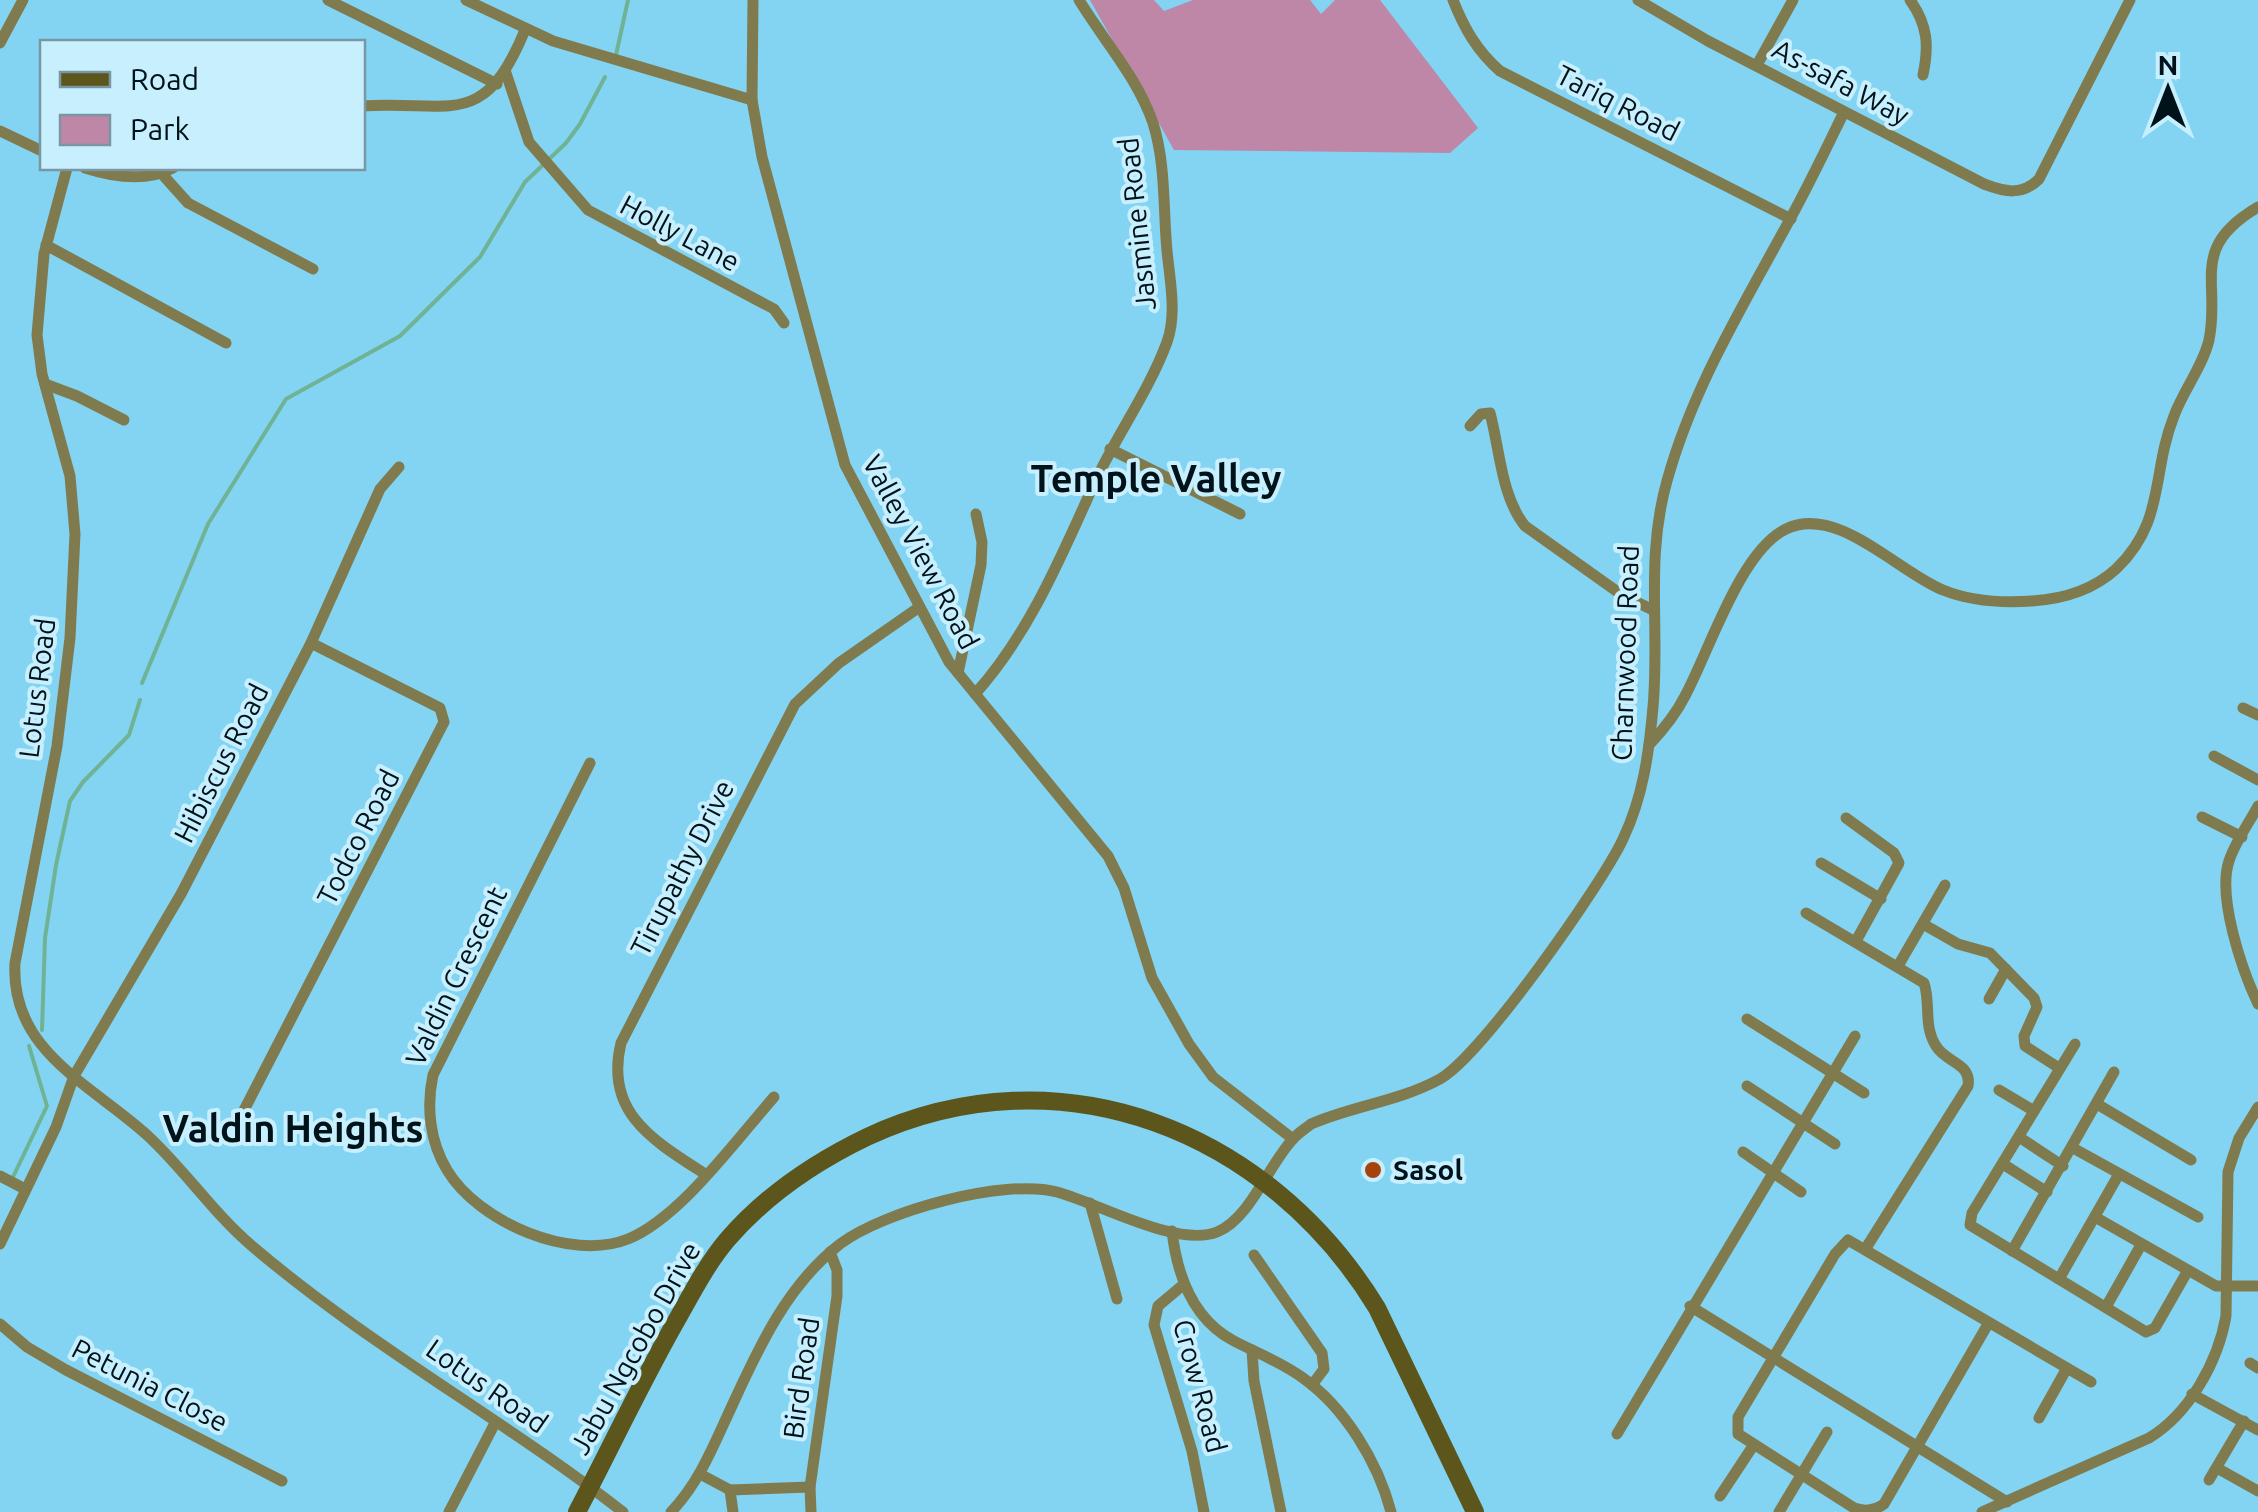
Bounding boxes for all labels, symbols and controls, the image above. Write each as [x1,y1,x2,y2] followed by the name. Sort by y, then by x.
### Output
[1768,33,1915,130] street label: As-safa Way
[40,40,365,170] legend
[2118,40,2218,140] north arrow
[2158,49,2178,80] text: N
[1552,58,1685,147] street label: Tariq Road
[130,62,199,96] text: Road
[130,112,190,146] text: Park
[1112,136,1161,312] street label: Jasmine Road
[615,188,745,277] street label: Holly Lane
[857,449,986,654] street label: Valley View Road
[1030,457,1282,499] district label: Temple Valley
[1605,545,1644,761] street label: Charnwood Road
[13,616,60,760] street label: Lotus Road
[167,678,274,847] street label: Hibiscus Road
[310,764,405,909] street label: Todco Road
[624,775,739,961] street label: Tirupathy Drive
[399,881,512,1070] street label: Valdin Crescent
[163,1107,423,1149] district label: Valdin Heights
[1393,1154,1463,1185] place label: Sasol
[1362,1159,1384,1181] marker: Sasol
[563,1236,706,1459] street label: Jabu Ngcobo Drive
[777,1315,824,1441] street label: Bird Road
[1168,1316,1233,1456] street label: Crow Road
[67,1332,233,1437] street label: Petunia Close
[421,1333,554,1439] street label: Lotus Road

